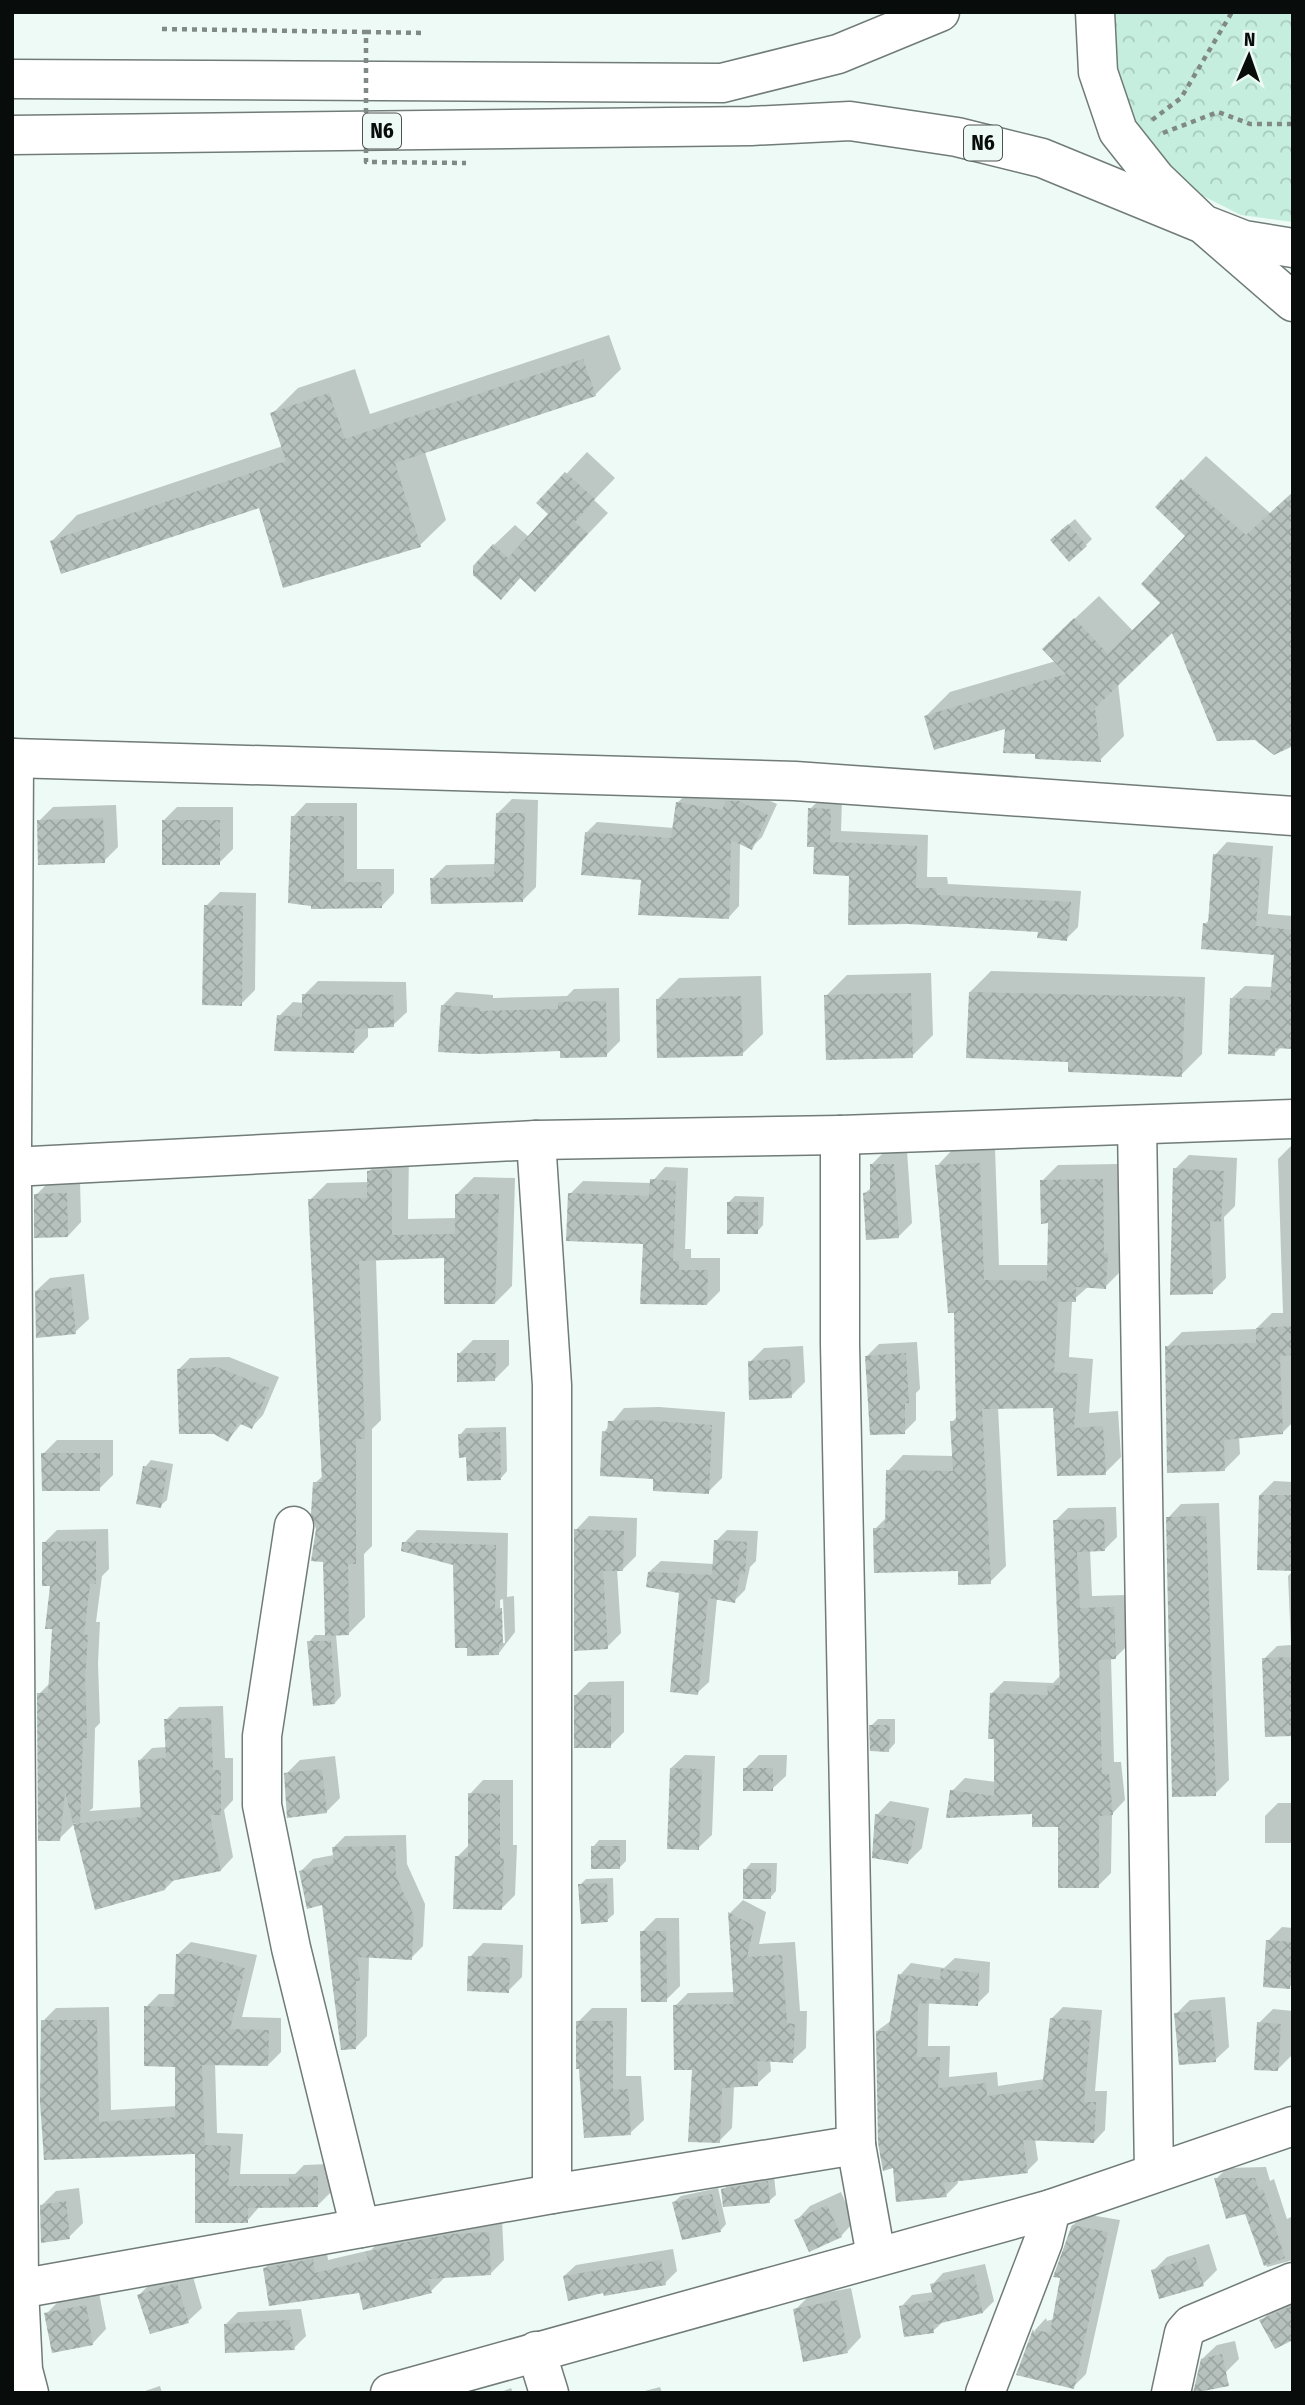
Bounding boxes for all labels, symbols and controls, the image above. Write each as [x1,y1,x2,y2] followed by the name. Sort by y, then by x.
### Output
[1214,21,1284,91] north arrow
[1243,28,1256,51] text: N
[363,114,401,148] road number: N6
[964,125,1002,160] road number: N6

